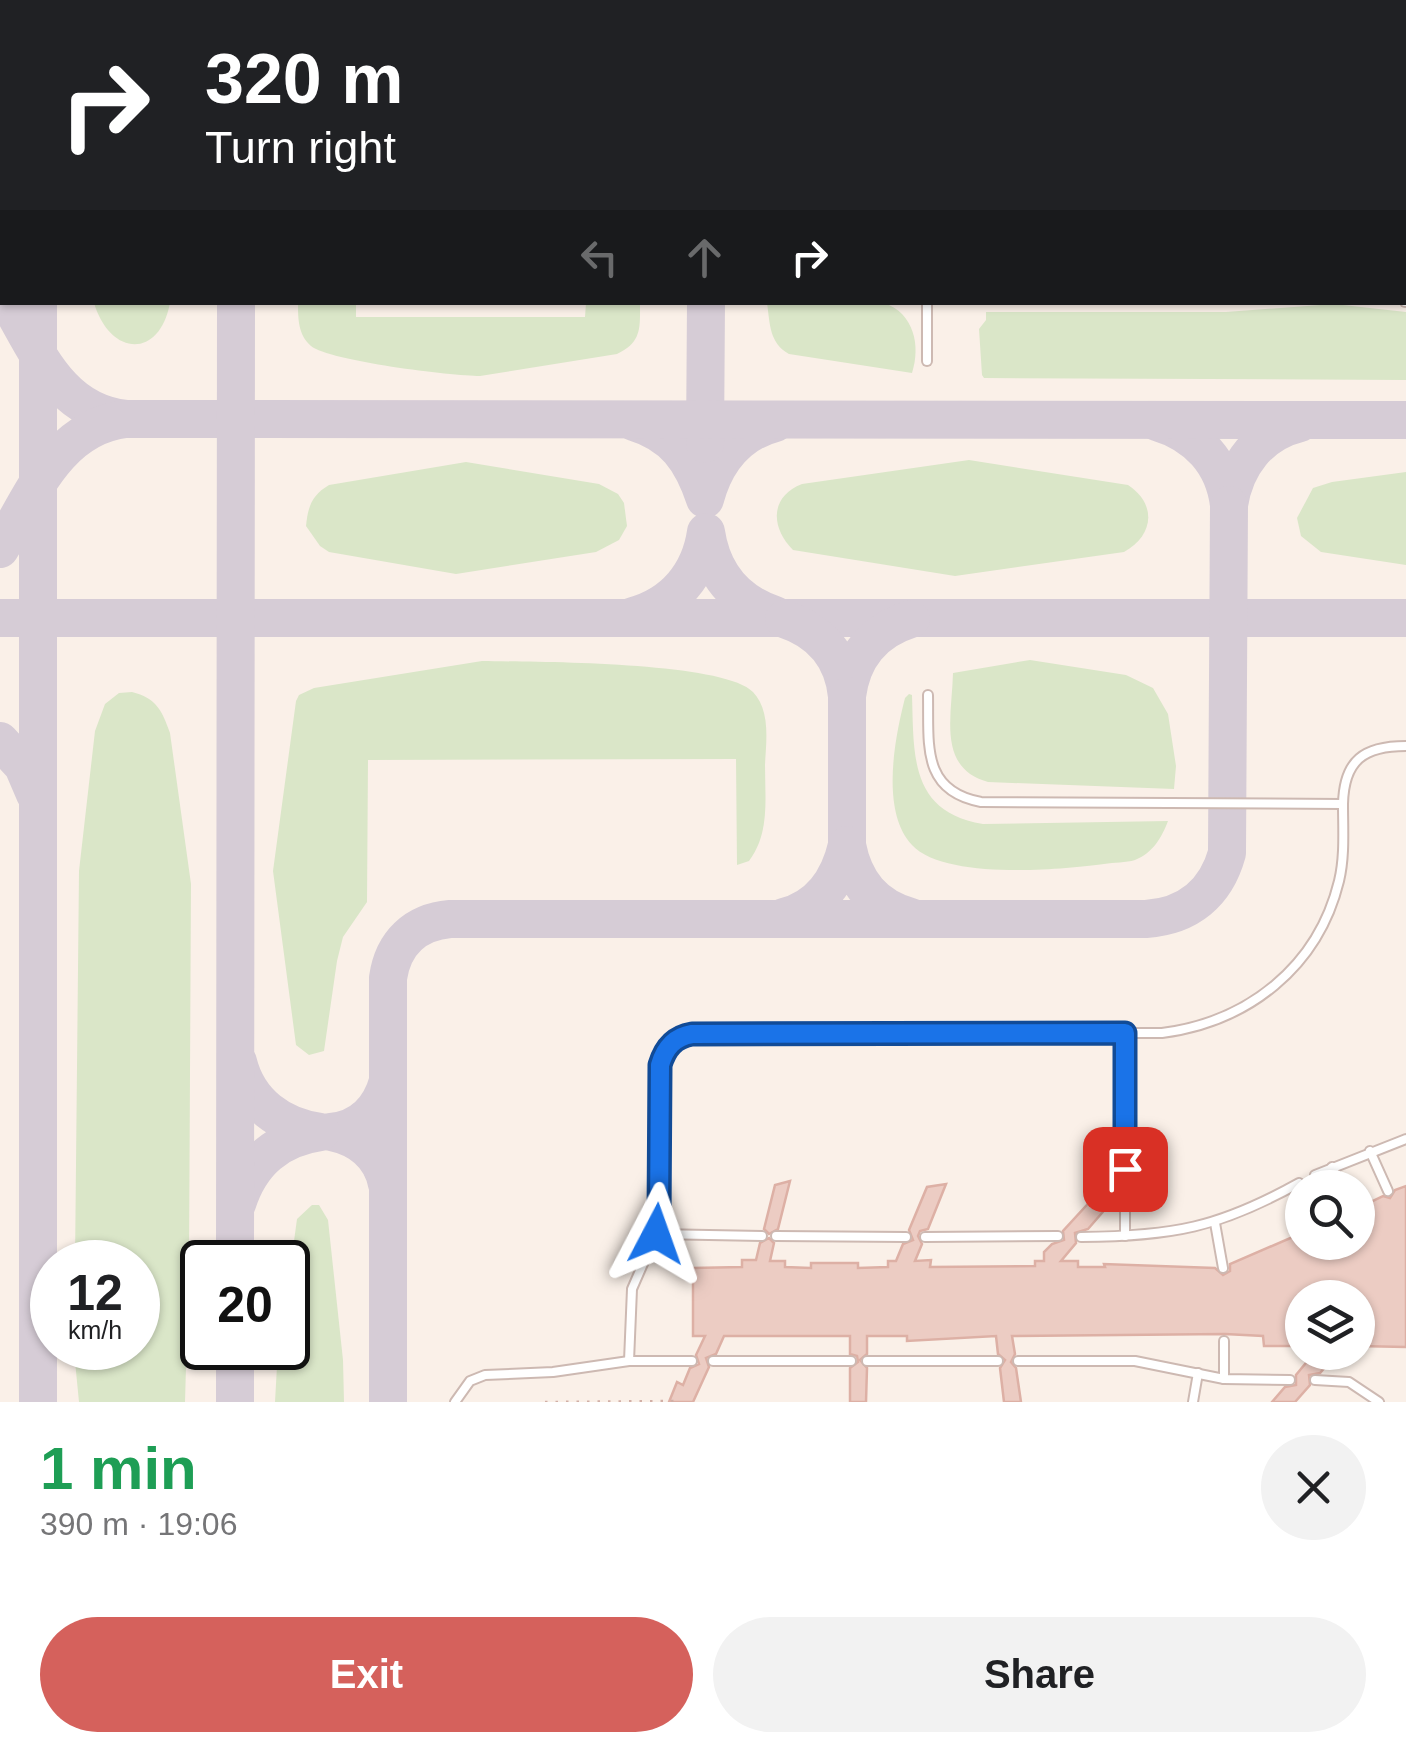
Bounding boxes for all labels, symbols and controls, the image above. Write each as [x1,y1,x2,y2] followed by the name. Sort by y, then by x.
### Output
[40,40,170,170] icon: right
[205,40,403,118] text: 320 m
[205,122,396,173] text: Turn right
[572,230,627,285] icon: left
[677,230,732,285] icon: ahead
[782,230,837,285] icon: right
[1083,1127,1168,1212] pin
[1098,1142,1153,1197] icon: arrive
[1285,1170,1375,1370] map controls
[1285,1170,1375,1260] button: search
[604,1182,708,1286] position arrow
[180,1240,310,1370] speed limit sign: 20
[67,1265,123,1321] text: 12
[1285,1280,1375,1370] button: layers
[68,1316,122,1344] text: km/h
[40,1435,197,1502] text: 1 min
[1261,1435,1366,1540] button: close
[40,1506,237,1542] text: 390 m · 19:06
[40,1617,693,1732] button: Exit
[713,1617,1366,1732] button: Share

